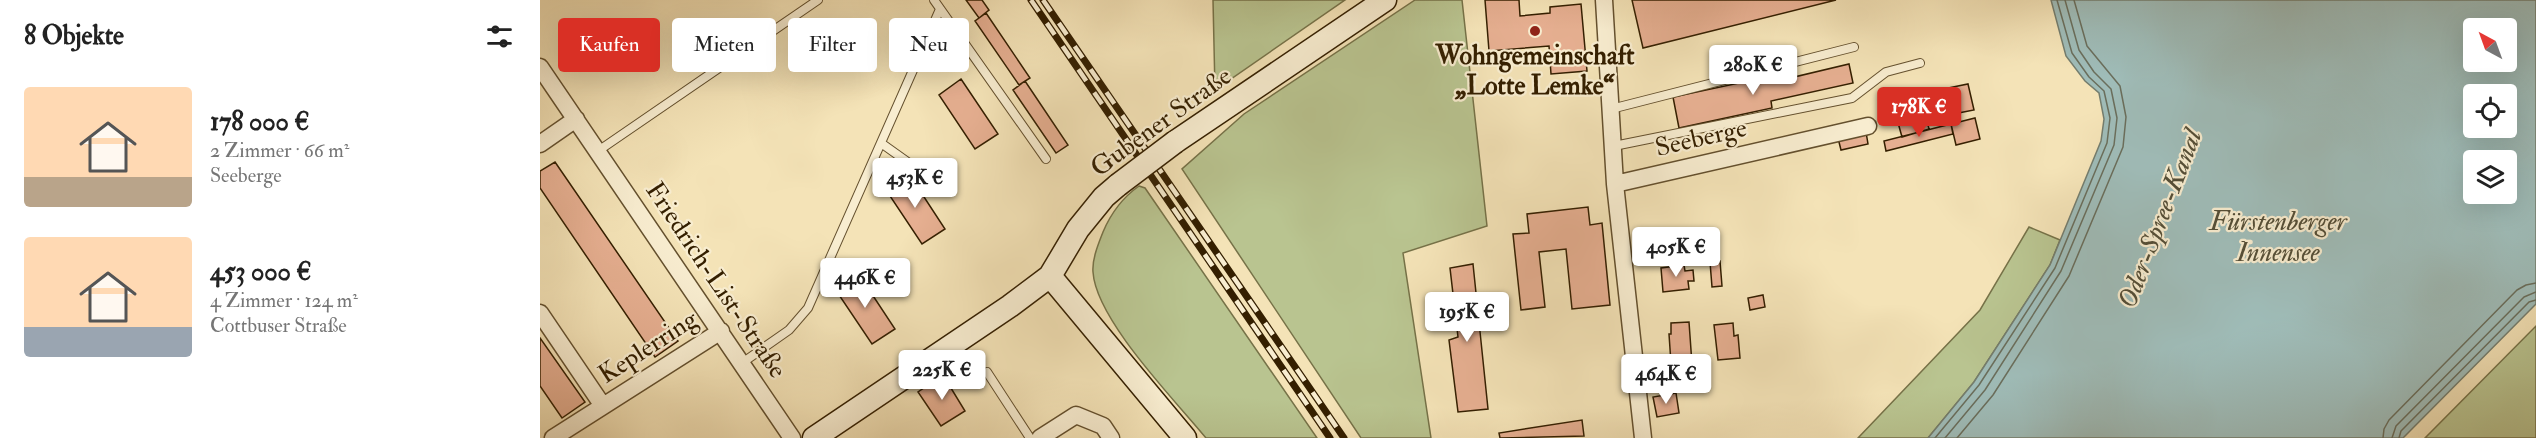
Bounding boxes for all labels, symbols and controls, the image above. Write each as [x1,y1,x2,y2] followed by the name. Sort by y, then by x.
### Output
[558,18,660,72] chip: Kaufen
[672,18,776,72] chip: Mieten
[788,18,877,72] chip: Filter
[889,18,969,72] chip: Neu
[2463,18,2517,72] north arrow
[2463,18,2517,204] map controls
[24,20,124,52] text: 8 Objekte
[483,20,516,53] icon: filters
[1528,24,1542,38] marker: Wohngemeinschaft „Lotte Lemke“
[1434,40,1635,102] place label: Wohngemeinschaft „Lotte Lemke“
[1704,45,1802,96] pin: 280K €
[1723,52,1783,77] text: 280K €
[1084,60,1238,184] street label: Gubener Straße
[2463,84,2517,138] button: locate
[1870,87,1968,138] pin: 178K €
[1891,94,1947,119] text: 178K €
[210,106,310,138] text: 178 000 €
[72,111,144,183] icon: home
[1652,112,1750,164] street label: Seeberge
[2111,122,2210,313] water label: Oder-Spree-Kanal
[210,138,349,163] text: 2 Zimmer · 66 m²
[2463,150,2517,204] button: layers
[866,158,964,209] pin: 453K €
[210,163,282,188] text: Seeberge
[886,165,944,190] text: 453K €
[639,176,794,384] street label: Friedrich-List-Straße
[2207,205,2348,269] water label: Fürstenberger Innensee
[1627,227,1725,278] pin: 405K €
[1646,234,1706,259] text: 405K €
[210,256,312,288] text: 453 000 €
[816,258,914,309] pin: 446K €
[72,261,144,333] icon: home
[834,265,896,290] text: 446K €
[210,288,358,313] text: 4 Zimmer · 124 m²
[1418,292,1516,343] pin: 195K €
[1439,299,1495,324] text: 195K €
[592,303,705,392] street label: Keplerring
[210,313,347,338] text: Cottbuser Straße
[893,350,991,401] pin: 225K €
[1617,354,1715,405] pin: 464K €
[913,357,971,382] text: 225K €
[1635,361,1697,386] text: 464K €

